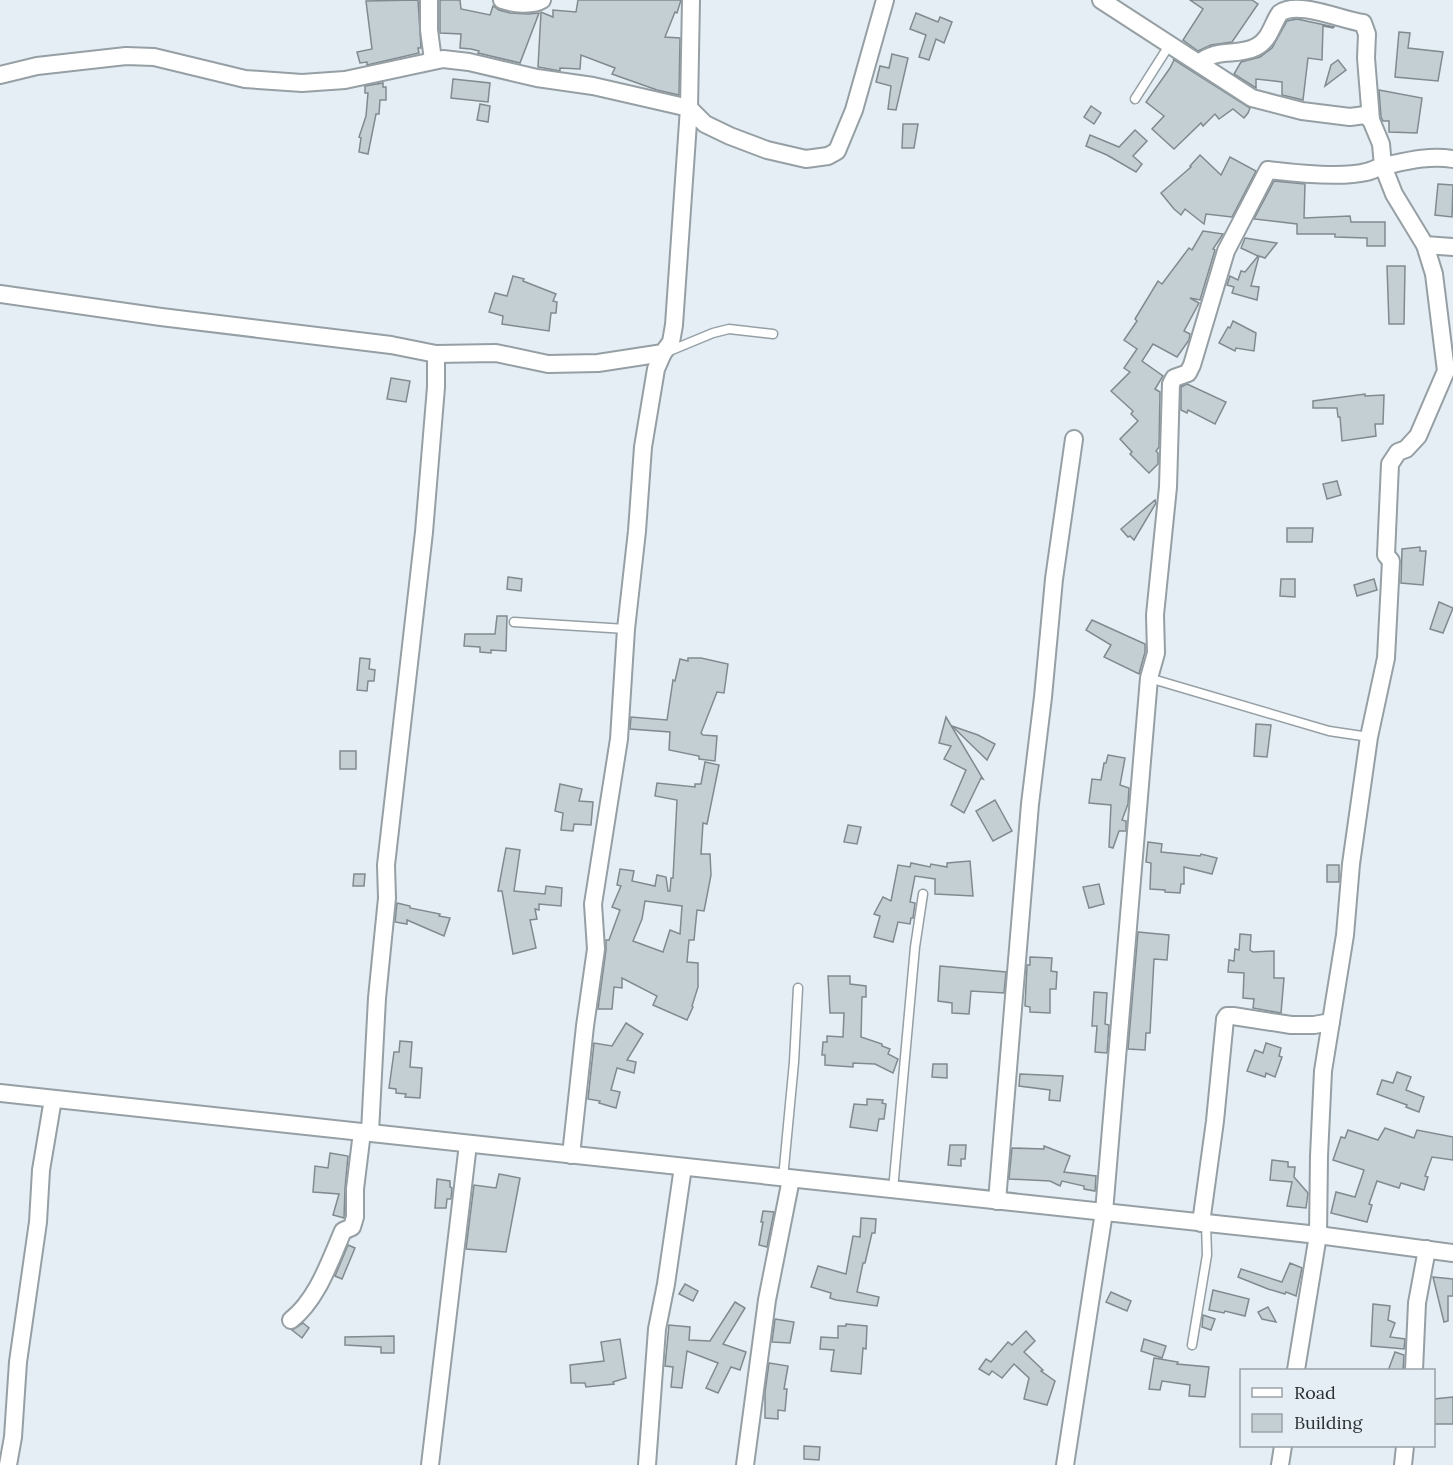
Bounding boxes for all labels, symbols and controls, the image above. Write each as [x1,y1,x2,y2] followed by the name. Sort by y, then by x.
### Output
[1240,1369,1435,1447] legend
[1294,1381,1336,1404] text: Road
[1294,1411,1364,1434] text: Building

